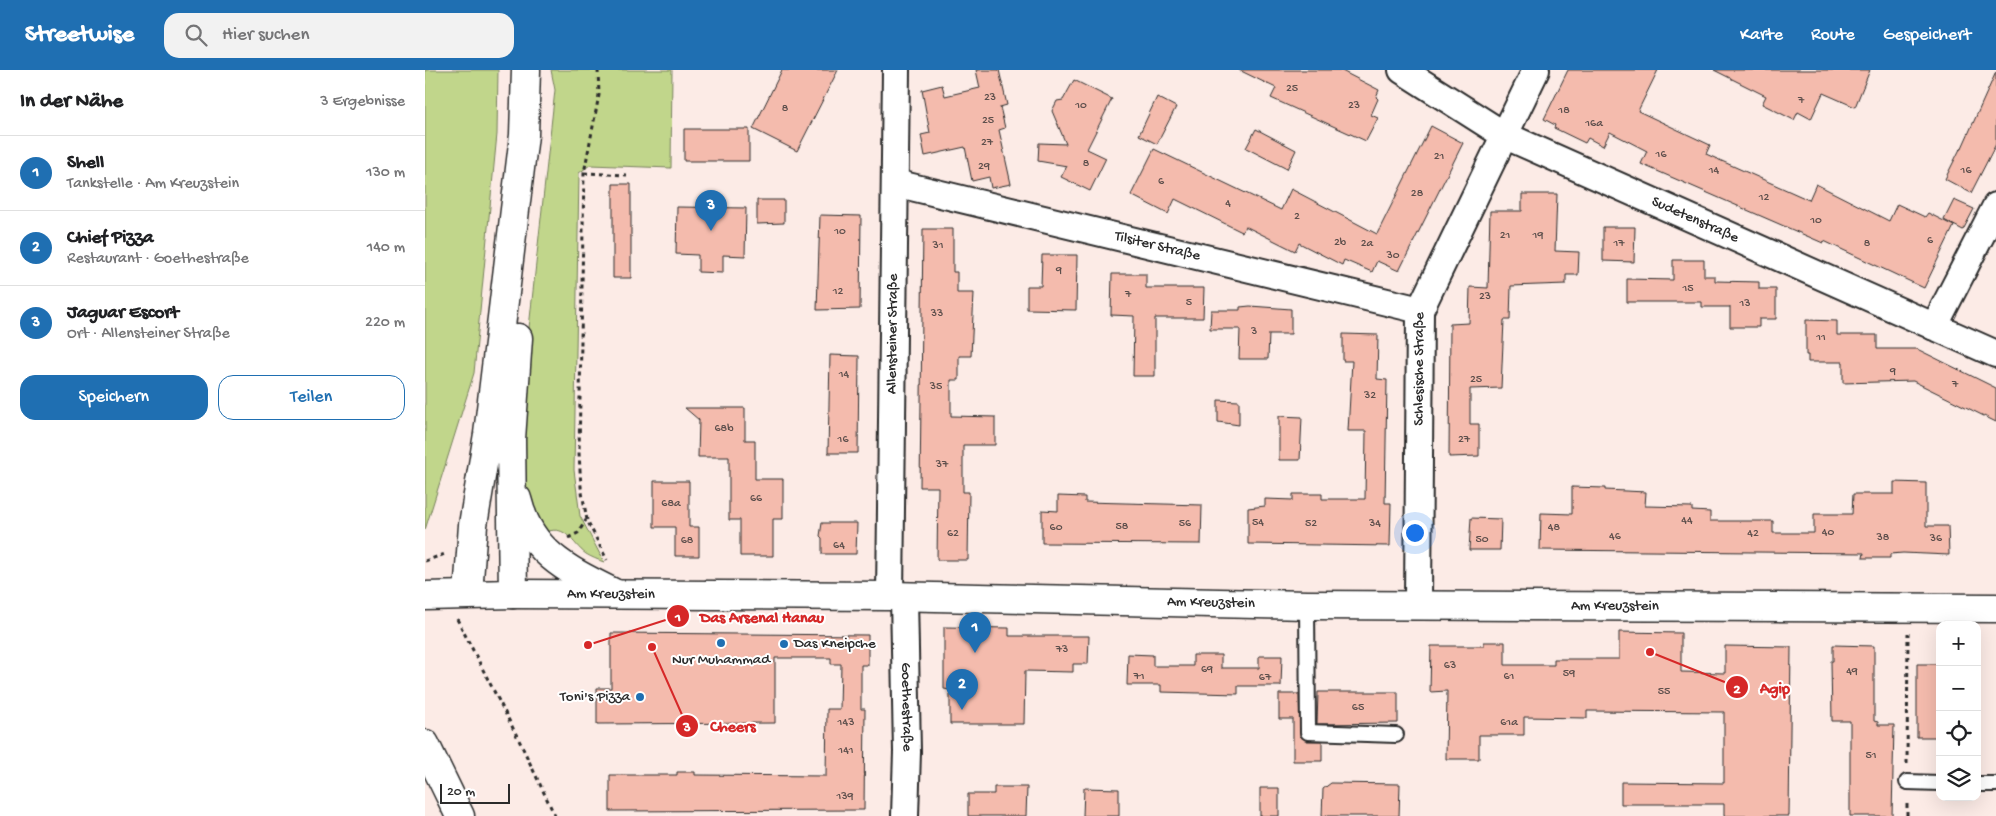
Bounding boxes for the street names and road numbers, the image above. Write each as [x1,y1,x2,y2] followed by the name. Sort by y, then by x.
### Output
[1648,193,1742,247] street label: Sudetenstraße
[1112,227,1202,266] street label: Tilsiter Straße
[883,273,903,394] street label: Allensteiner Straße
[1410,312,1429,426] street label: Schlesische Straße
[567,585,655,604] street label: Am Kreuzstein
[1167,593,1255,613] street label: Am Kreuzstein
[1571,597,1659,616] street label: Am Kreuzstein
[896,662,916,752] street label: Goethestraße

